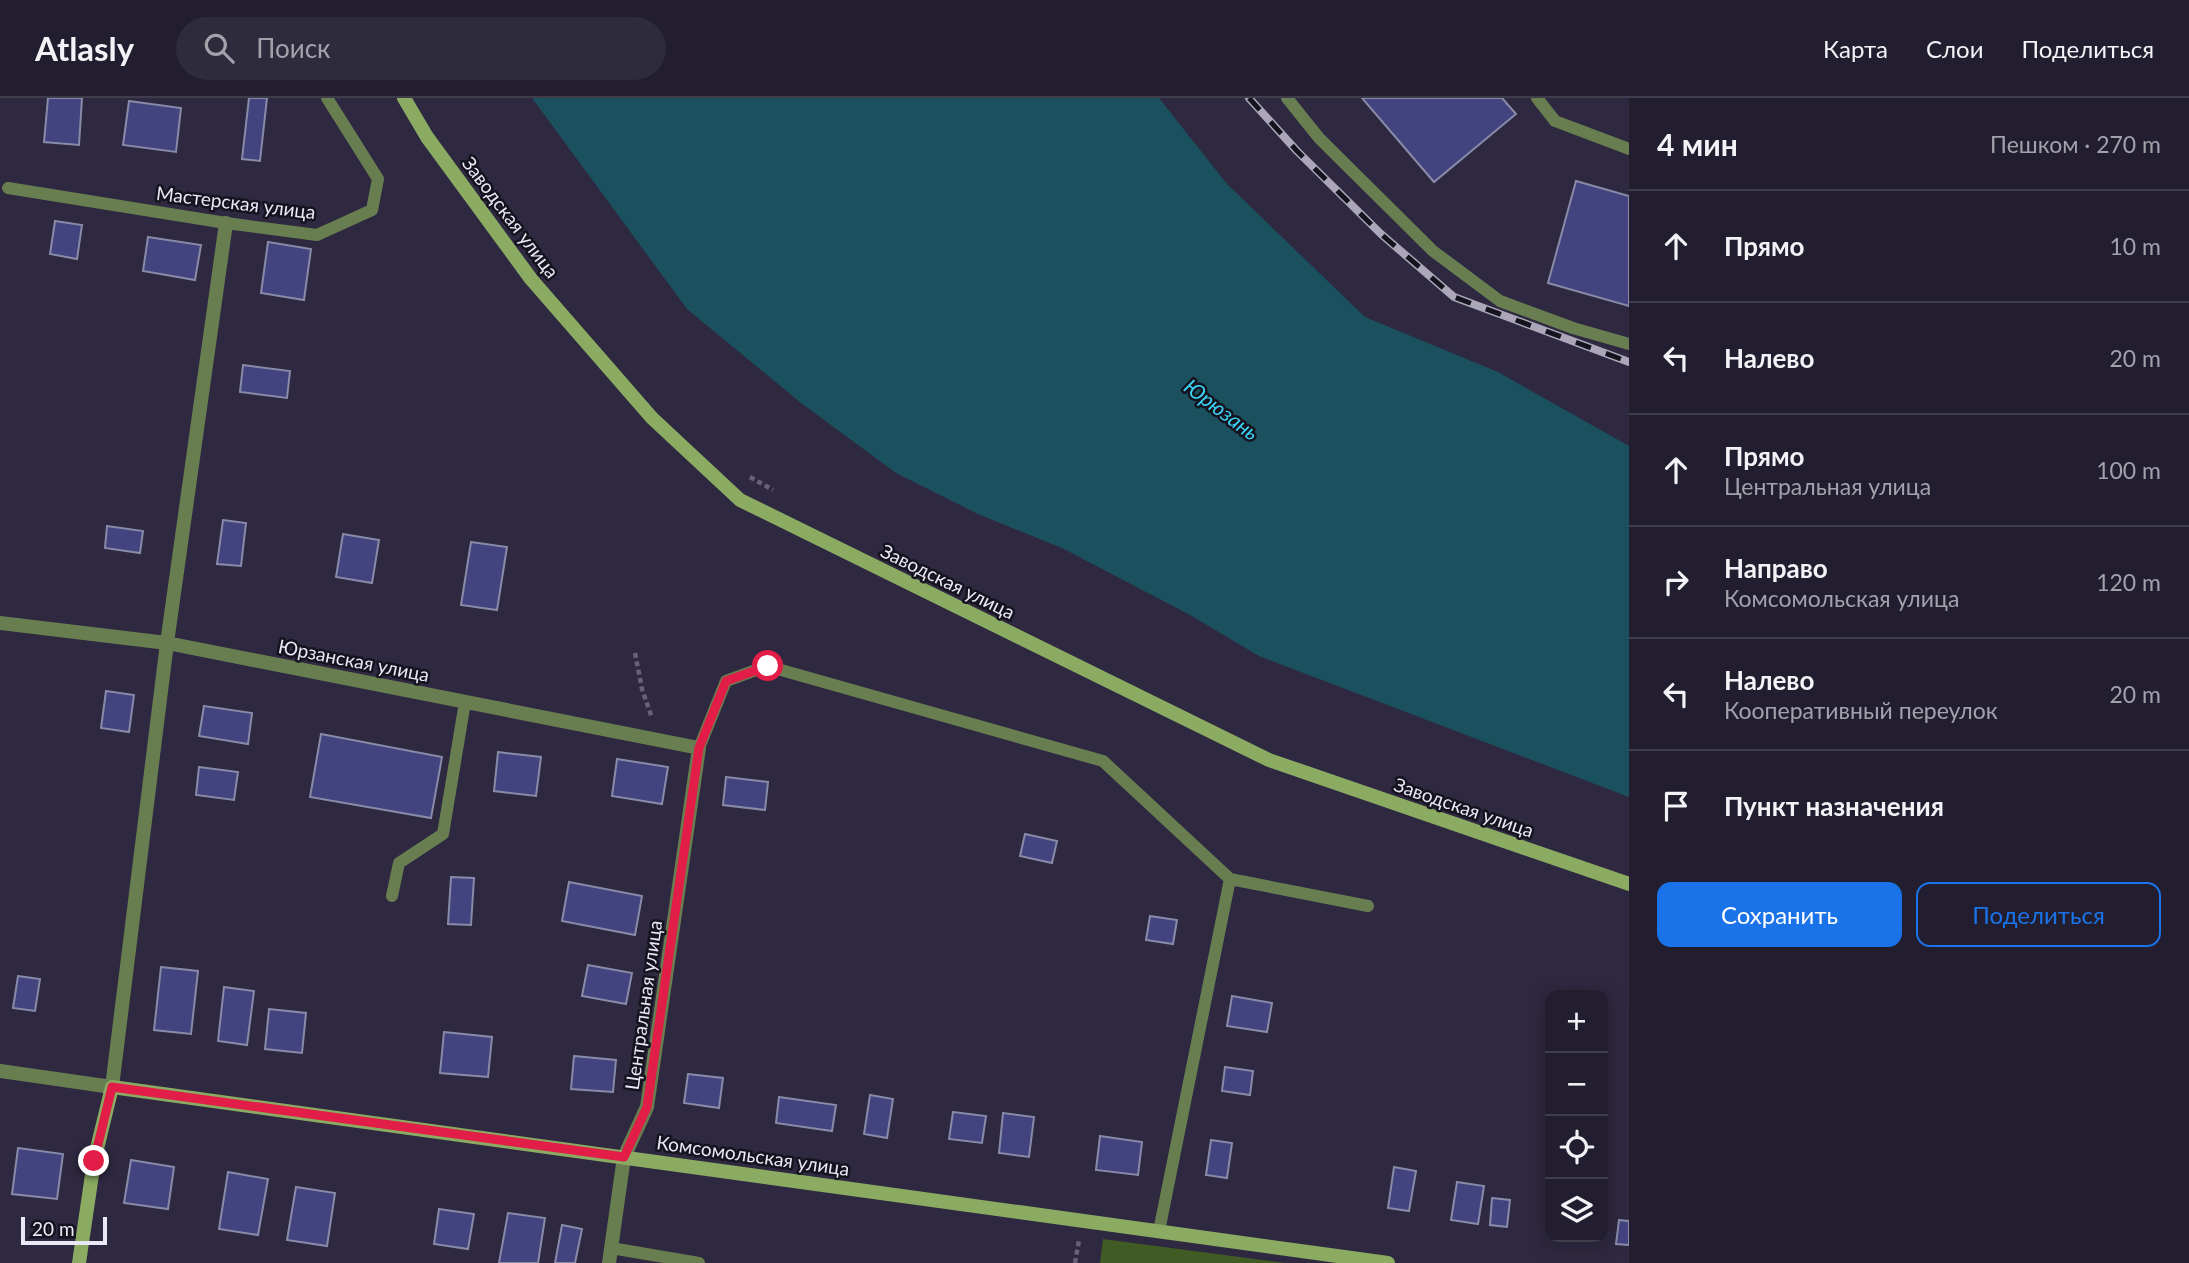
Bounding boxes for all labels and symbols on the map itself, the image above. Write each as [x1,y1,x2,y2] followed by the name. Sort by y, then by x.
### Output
[458,152,564,282] street label: Заводская улица
[155,181,317,223] street label: Мастерская улица
[1180,373,1264,445] water label: Юрюзань
[877,539,1019,623] street label: Заводская улица
[277,634,431,686] street label: Юрзанская улица
[752,650,783,681] route start
[1391,772,1537,842] street label: Заводская улица
[620,919,666,1091] street label: Центральная улица
[655,1130,851,1180] street label: Комсомольская улица
[78,1145,109,1176] route end
[21,1214,107,1246] scale bar

